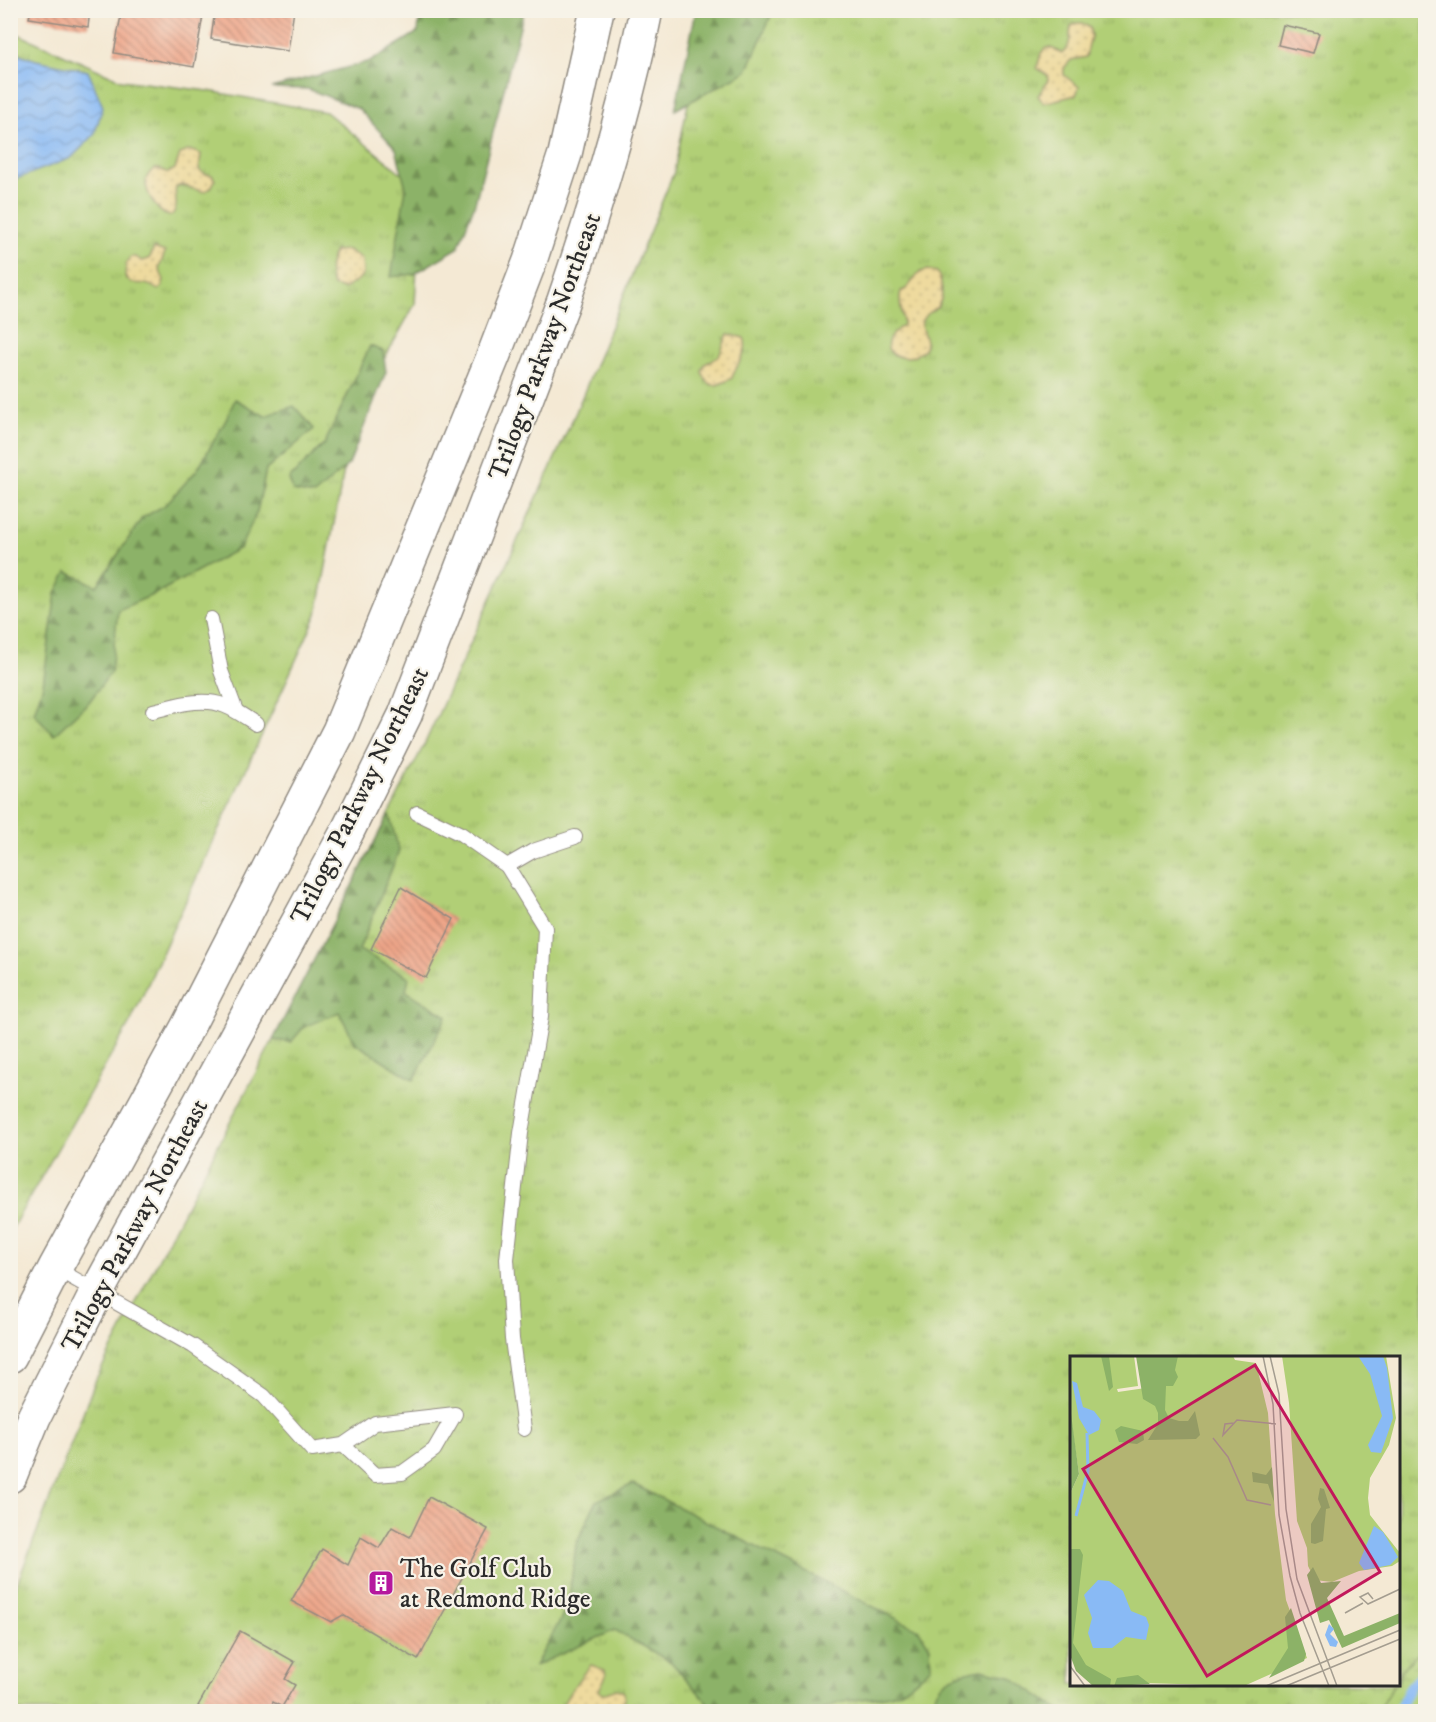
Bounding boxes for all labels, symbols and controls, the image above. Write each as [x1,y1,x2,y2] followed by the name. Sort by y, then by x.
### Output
[482,208,609,485] street label: Trilogy Parkway Northeast
[284,662,437,930] street label: Trilogy Parkway Northeast
[54,1093,216,1358] street label: Trilogy Parkway Northeast
[1070,1356,1400,1686] inset map
[400,1553,590,1616] place label: The Golf Club at Redmond Ridge
[366,1568,396,1598] building icon: The Golf Club at Redmond Ridge

